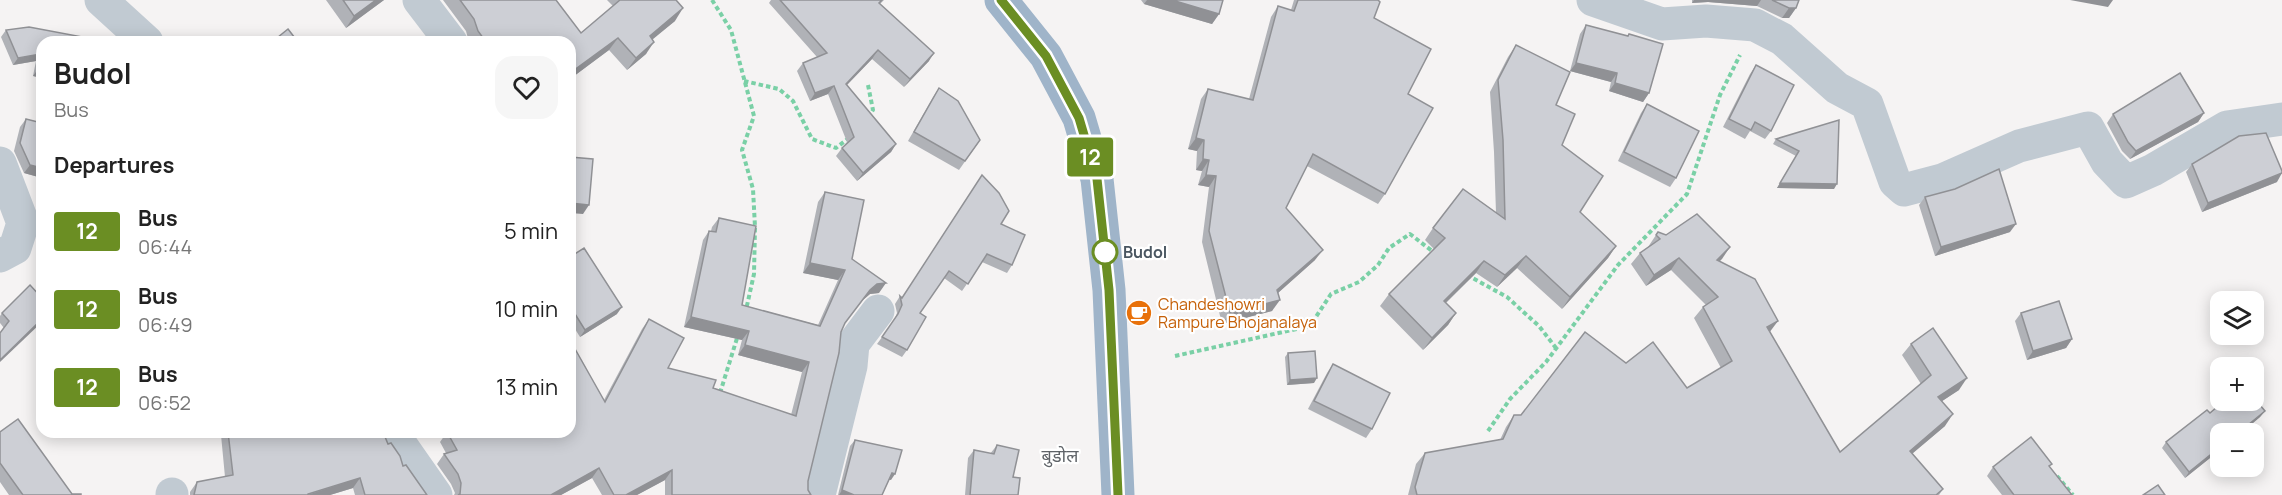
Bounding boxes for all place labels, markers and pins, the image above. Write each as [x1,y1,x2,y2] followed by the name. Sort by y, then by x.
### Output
[1092,239,1118,265] marker: Budol
[1123,241,1167,263] place label: Budol
[1158,293,1317,333] place label: Chandeshowri Rampure Bhojanalaya
[1124,298,1154,328] cafe icon: Chandeshowri Rampure Bhojanalaya

